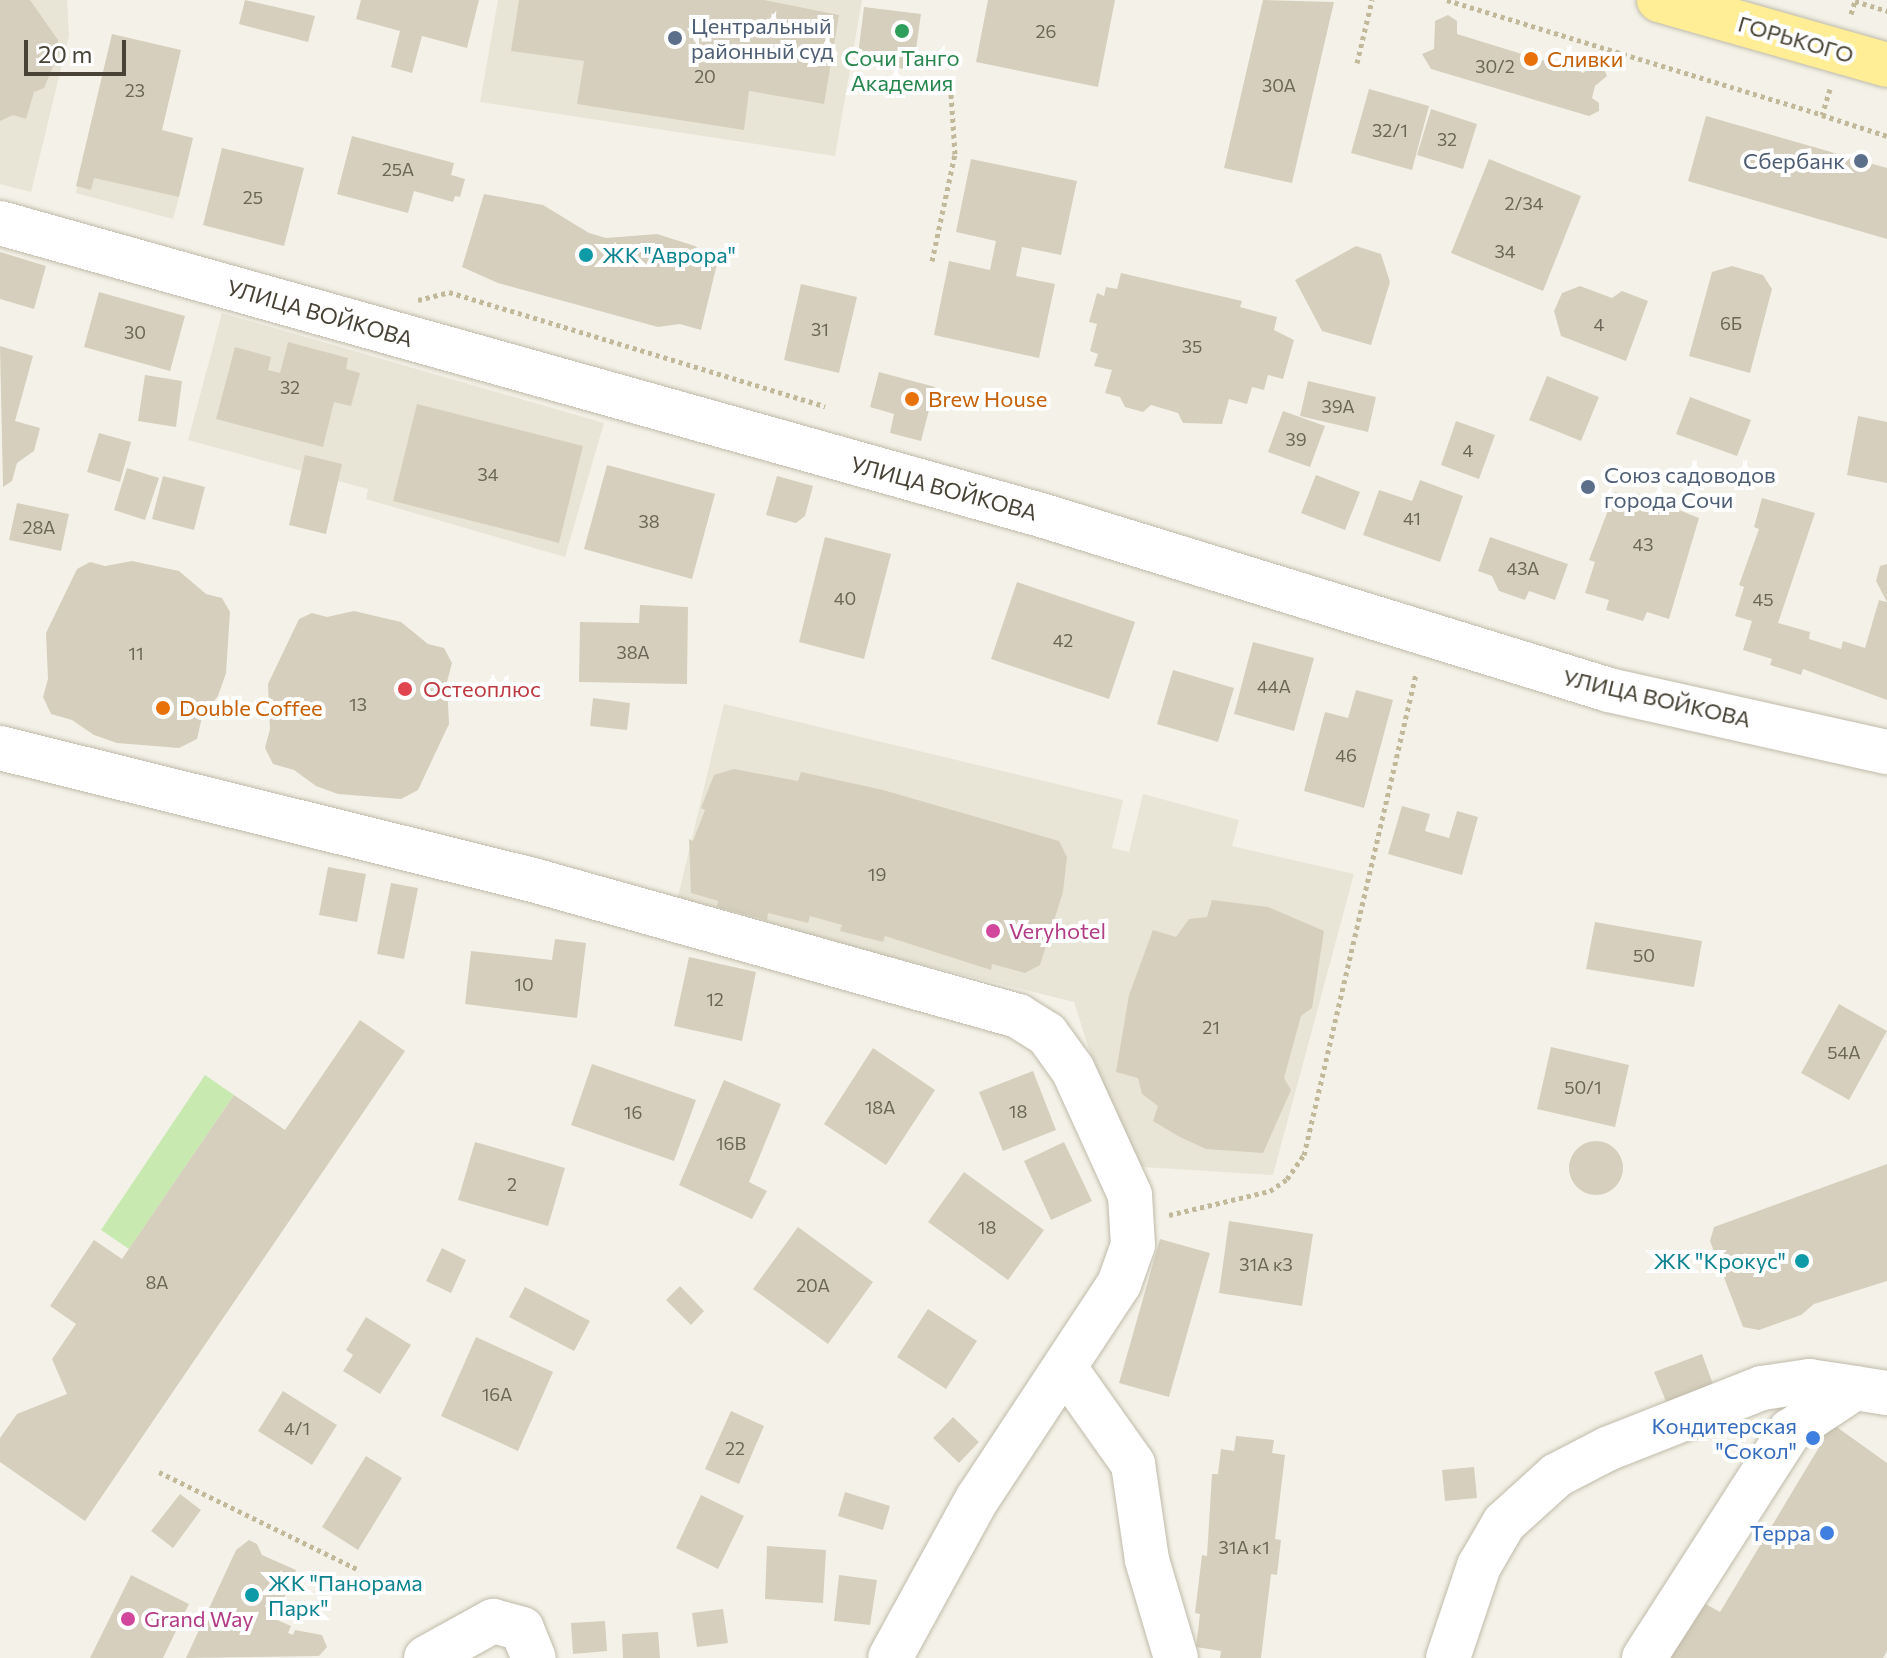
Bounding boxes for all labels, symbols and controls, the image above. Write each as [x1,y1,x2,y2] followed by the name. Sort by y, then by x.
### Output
[1735,10,1857,68] street label: ГОРЬКОГО
[691,12,833,64] place label: Центральный районный суд
[1036,20,1056,42] house number: 26
[893,22,911,40] marker: Сочи Танго Академия
[28,24,130,74] scale bar
[666,29,684,47] marker: Центральный районный суд
[38,39,92,68] text: 20 m
[844,44,960,96] place label: Сочи Танго Академия
[1547,46,1623,72] place label: Сливки
[1522,50,1540,68] marker: Сливки
[1475,55,1515,77] house number: 30/2
[694,65,716,87] house number: 20
[1262,74,1296,96] house number: 30А
[125,79,145,101] house number: 23
[1372,119,1408,141] house number: 32/1
[1437,128,1457,150] house number: 32
[1743,148,1845,174] place label: Сбербанк
[1852,152,1870,170] marker: Сбербанк
[382,158,414,180] house number: 25А
[243,186,263,208] house number: 25
[1504,192,1544,214] house number: 2/34
[1494,240,1516,262] house number: 34
[602,242,736,268] place label: ЖК "Аврора"
[577,246,595,264] marker: ЖК "Аврора"
[224,274,416,352] street label: УЛИЦА ВОЙКОВА
[1720,312,1742,334] house number: 6Б
[1594,313,1604,335] house number: 4
[811,318,829,340] house number: 31
[124,321,146,343] house number: 30
[1182,335,1202,357] house number: 35
[280,376,300,398] house number: 32
[928,386,1047,412] place label: Brew House
[903,390,921,408] marker: Brew House
[1321,395,1355,417] house number: 39А
[1285,428,1307,450] house number: 39
[1463,439,1473,461] house number: 4
[848,450,1040,526] street label: УЛИЦА ВОЙКОВА
[1604,461,1776,512] place label: Союз садоводов города Сочи
[477,463,499,485] house number: 34
[1579,478,1597,496] marker: Союз садоводов города Сочи
[1403,507,1421,529] house number: 41
[638,510,660,532] house number: 38
[23,516,55,538] house number: 28А
[1632,533,1654,555] house number: 43
[1506,557,1540,579] house number: 43А
[834,587,856,609] house number: 40
[1752,588,1774,610] house number: 45
[1053,629,1073,651] house number: 42
[616,641,650,663] house number: 38А
[128,642,144,664] house number: 11
[1560,664,1754,732] street label: УЛИЦА ВОЙКОВА
[1257,675,1291,697] house number: 44А
[423,676,541,702] place label: Остеоплюс
[394,678,416,700] marker: Остеоплюс
[349,693,367,715] house number: 13
[179,695,323,721] place label: Double Coffee
[154,699,172,717] marker: Double Coffee
[1335,744,1357,766] house number: 46
[868,863,886,885] house number: 19
[1009,918,1106,944] place label: Veryhotel
[984,922,1002,940] marker: Veryhotel
[1633,944,1655,966] house number: 50
[514,973,534,995] house number: 10
[706,988,724,1010] house number: 12
[1202,1016,1220,1038] house number: 21
[1827,1041,1861,1063] house number: 54А
[1564,1076,1602,1098] house number: 50/1
[865,1096,895,1118] house number: 18А
[1009,1100,1027,1122] house number: 18
[624,1101,642,1123] house number: 16
[716,1132,746,1154] house number: 16В
[507,1173,517,1195] house number: 2
[978,1216,996,1238] house number: 18
[1654,1248,1786,1274] place label: ЖК "Крокус"
[1793,1252,1811,1270] marker: ЖК "Крокус"
[1239,1253,1293,1275] house number: 31А к3
[146,1271,168,1293] house number: 8А
[796,1274,830,1296] house number: 20А
[482,1383,512,1405] house number: 16А
[1652,1412,1797,1464] place label: Кондитерская "Сокол"
[284,1417,310,1439] house number: 4/1
[1804,1429,1822,1447] marker: Кондитерская "Сокол"
[725,1437,745,1459] house number: 22
[1750,1520,1811,1546] place label: Терра
[1818,1524,1836,1542] marker: Терра
[1218,1536,1270,1558] house number: 31А к1
[268,1569,423,1620] place label: ЖК "Панорама Парк"
[243,1586,261,1604] marker: ЖК "Панорама Парк"
[144,1606,254,1632] place label: Grand Way
[119,1610,137,1628] marker: Grand Way

